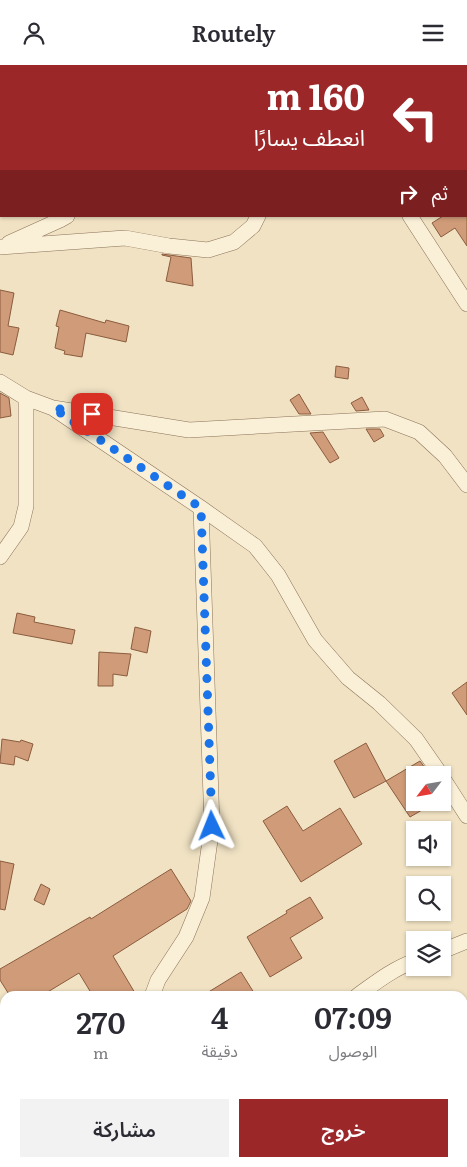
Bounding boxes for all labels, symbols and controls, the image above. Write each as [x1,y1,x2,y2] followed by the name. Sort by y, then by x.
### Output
[192,16,276,49] text: Routely
[20,19,48,47] icon: person
[419,19,447,47] icon: menu
[267,69,365,121] text: 160 m
[383,85,448,150] icon: left
[254,120,365,153] text: انعطف يسارًا
[432,178,448,206] text: ثم
[394,180,422,208] icon: right
[71,393,113,435] pin
[78,400,106,428] icon: arrive
[406,766,451,811] north arrow
[406,766,451,976] map controls
[185,799,237,851] position arrow
[406,821,451,866] button: sound
[406,876,451,921] button: search
[406,931,451,976] button: layers
[211,994,229,1038] text: 4
[314,994,392,1038] text: 07:09
[76,999,125,1043] text: 270
[202,1038,238,1062] text: دقيقة
[329,1038,377,1062] text: الوصول
[93,1040,109,1064] text: m
[20,1099,229,1157] button: مشاركة
[239,1099,448,1157] button: خروج

